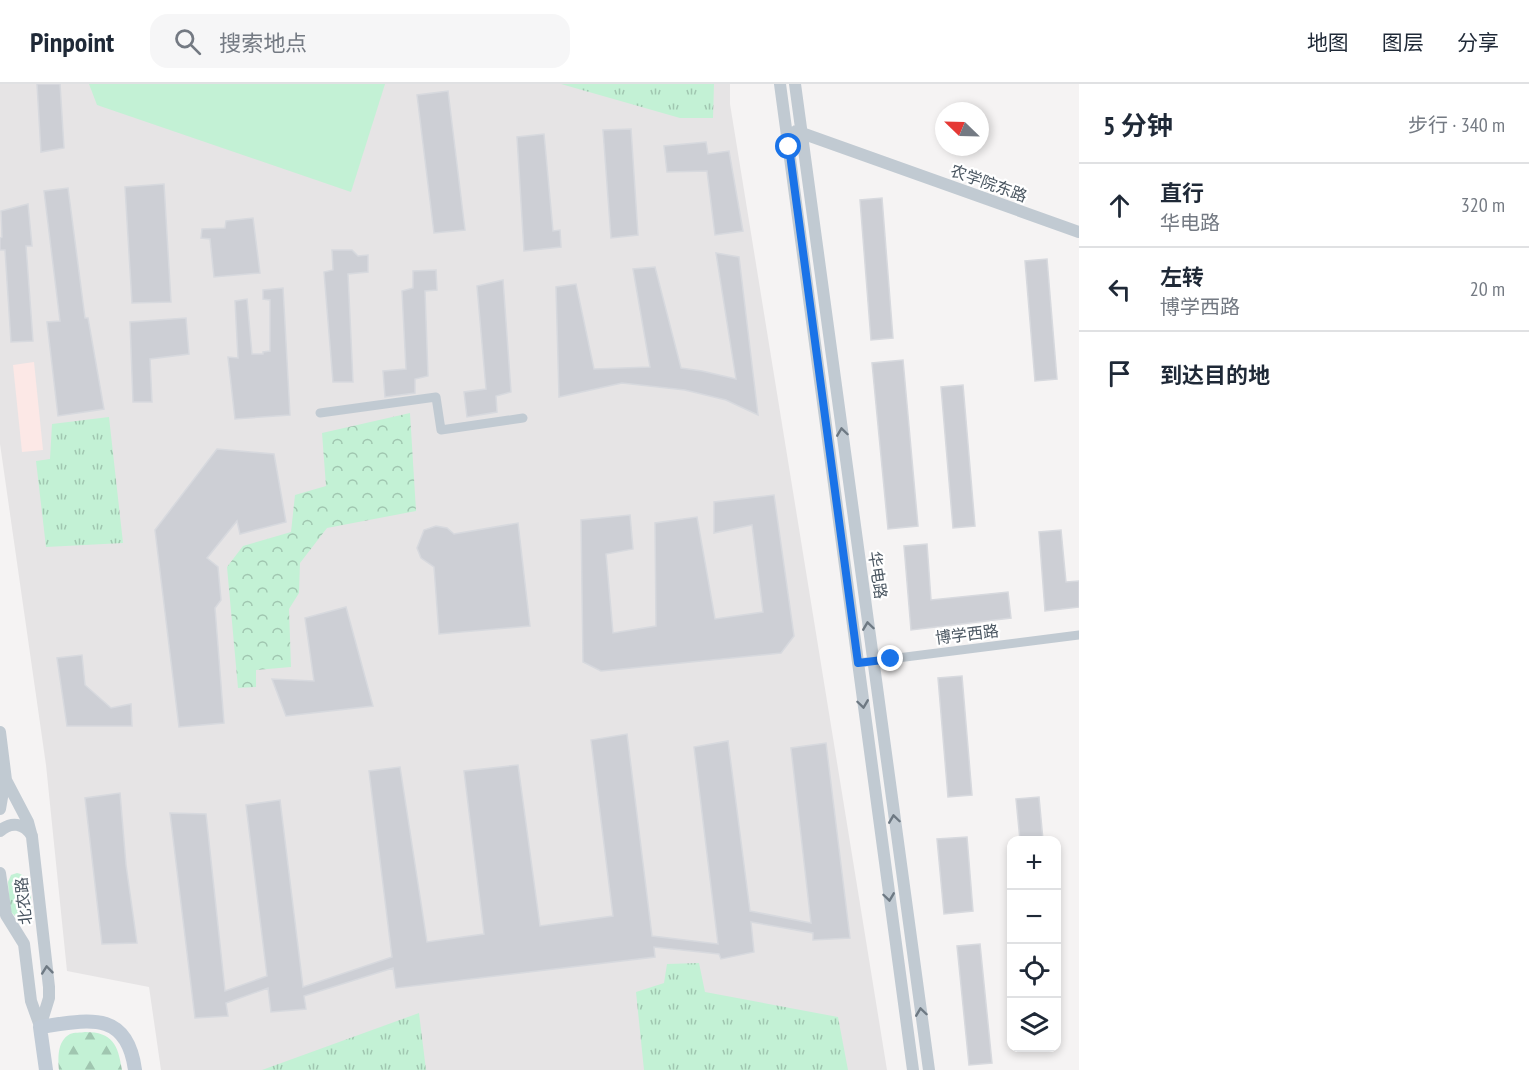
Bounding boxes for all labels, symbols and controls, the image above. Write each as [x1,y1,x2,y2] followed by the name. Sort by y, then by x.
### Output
[150,14,570,68] search box
[30,23,114,60] text: Pinpoint
[171,25,204,58] icon: search
[219,29,307,57] text: 搜索地点
[1307,29,1349,56] text: 地图
[1382,29,1424,56] text: 图层
[1457,29,1499,56] text: 分享
[935,102,989,156] north arrow
[1103,109,1173,142] text: 5 分钟
[1408,112,1505,138] text: 步行 · 340 m
[775,133,801,159] route start
[948,160,1030,206] street label: 农学院东路
[1160,179,1204,207] text: 直行
[1103,189,1136,222] icon: ahead
[1461,192,1505,218] text: 320 m
[1160,210,1220,236] text: 华电路
[1160,263,1204,291] text: 左转
[1103,273,1136,306] icon: left
[1470,276,1505,302] text: 20 m
[1160,294,1240,320] text: 博学西路
[1103,357,1136,390] icon: arrive
[1160,361,1270,389] text: 到达目的地
[836,428,848,437] one-way arrow
[865,550,891,600] street label: 华电路
[934,620,1000,648] street label: 博学西路
[863,621,875,630] one-way arrow
[877,645,903,671] route end
[857,699,869,709] one-way arrow
[889,814,901,823] one-way arrow
[1007,836,1061,1052] map controls
[1007,836,1061,890] button: +
[11,876,35,926] street label: 北农路
[1007,890,1061,944] button: −
[883,893,895,902] one-way arrow
[1007,944,1061,998] button: locate
[41,965,54,975] one-way arrow
[1007,998,1061,1052] button: layers
[915,1007,927,1017] one-way arrow

